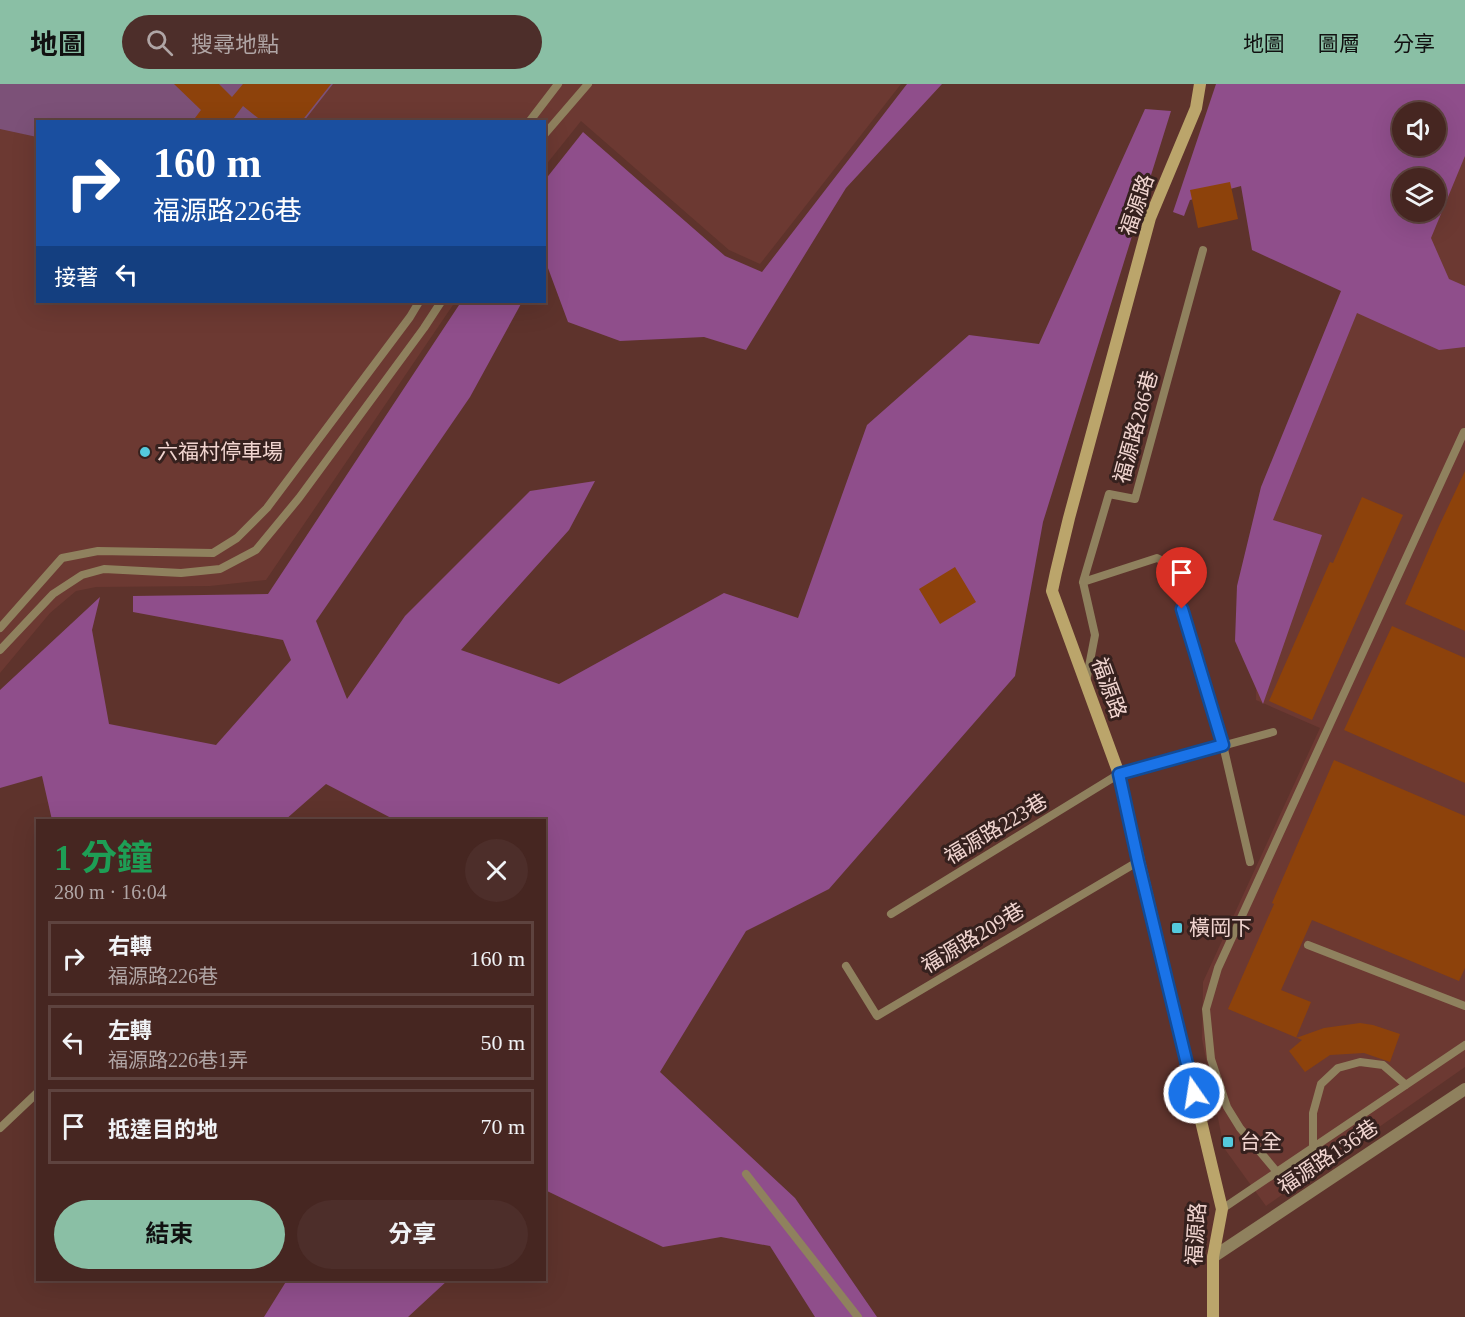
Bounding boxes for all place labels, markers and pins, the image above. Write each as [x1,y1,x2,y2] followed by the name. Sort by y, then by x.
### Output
[157,440,283,464] place label: 六福村停車場
[138,445,152,459] marker: 六福村停車場
[1156,547,1207,609] pin
[1189,916,1252,940] place label: 橫岡下
[1170,921,1184,935] marker: 橫岡下
[1240,1130,1282,1154] place label: 台全
[1221,1135,1235,1149] marker: 台全

